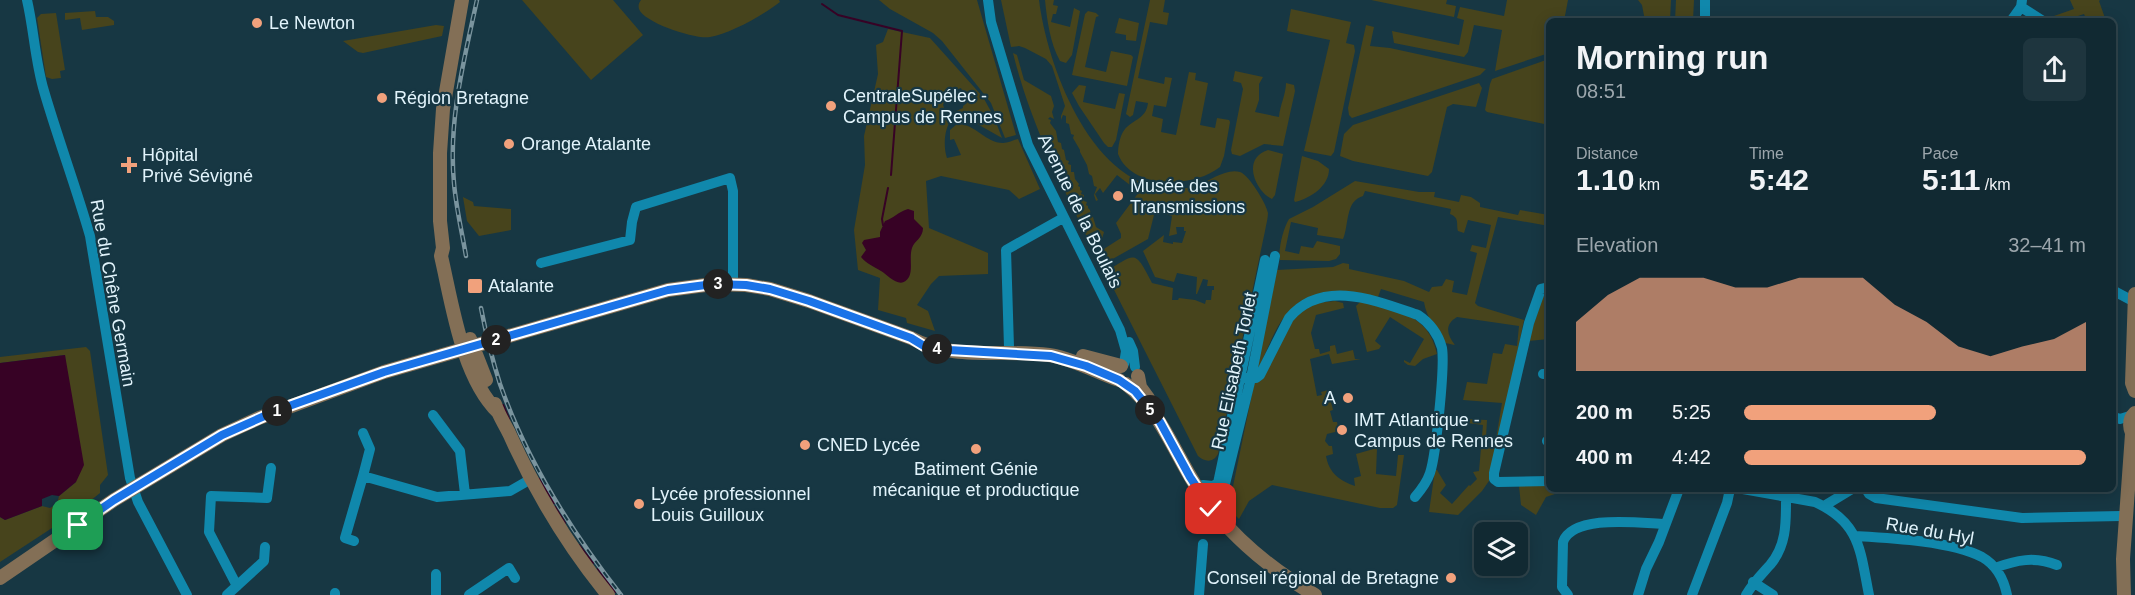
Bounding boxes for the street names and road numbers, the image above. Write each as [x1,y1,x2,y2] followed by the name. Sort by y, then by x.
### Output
[1034,131,1126,291] street label: Avenue de la Boulais
[87,198,139,388] street label: Rue du Chêne Germain
[1208,290,1260,452] street label: Rue Elisabeth Torlet
[1884,513,1976,549] street label: Rue du Hyl

